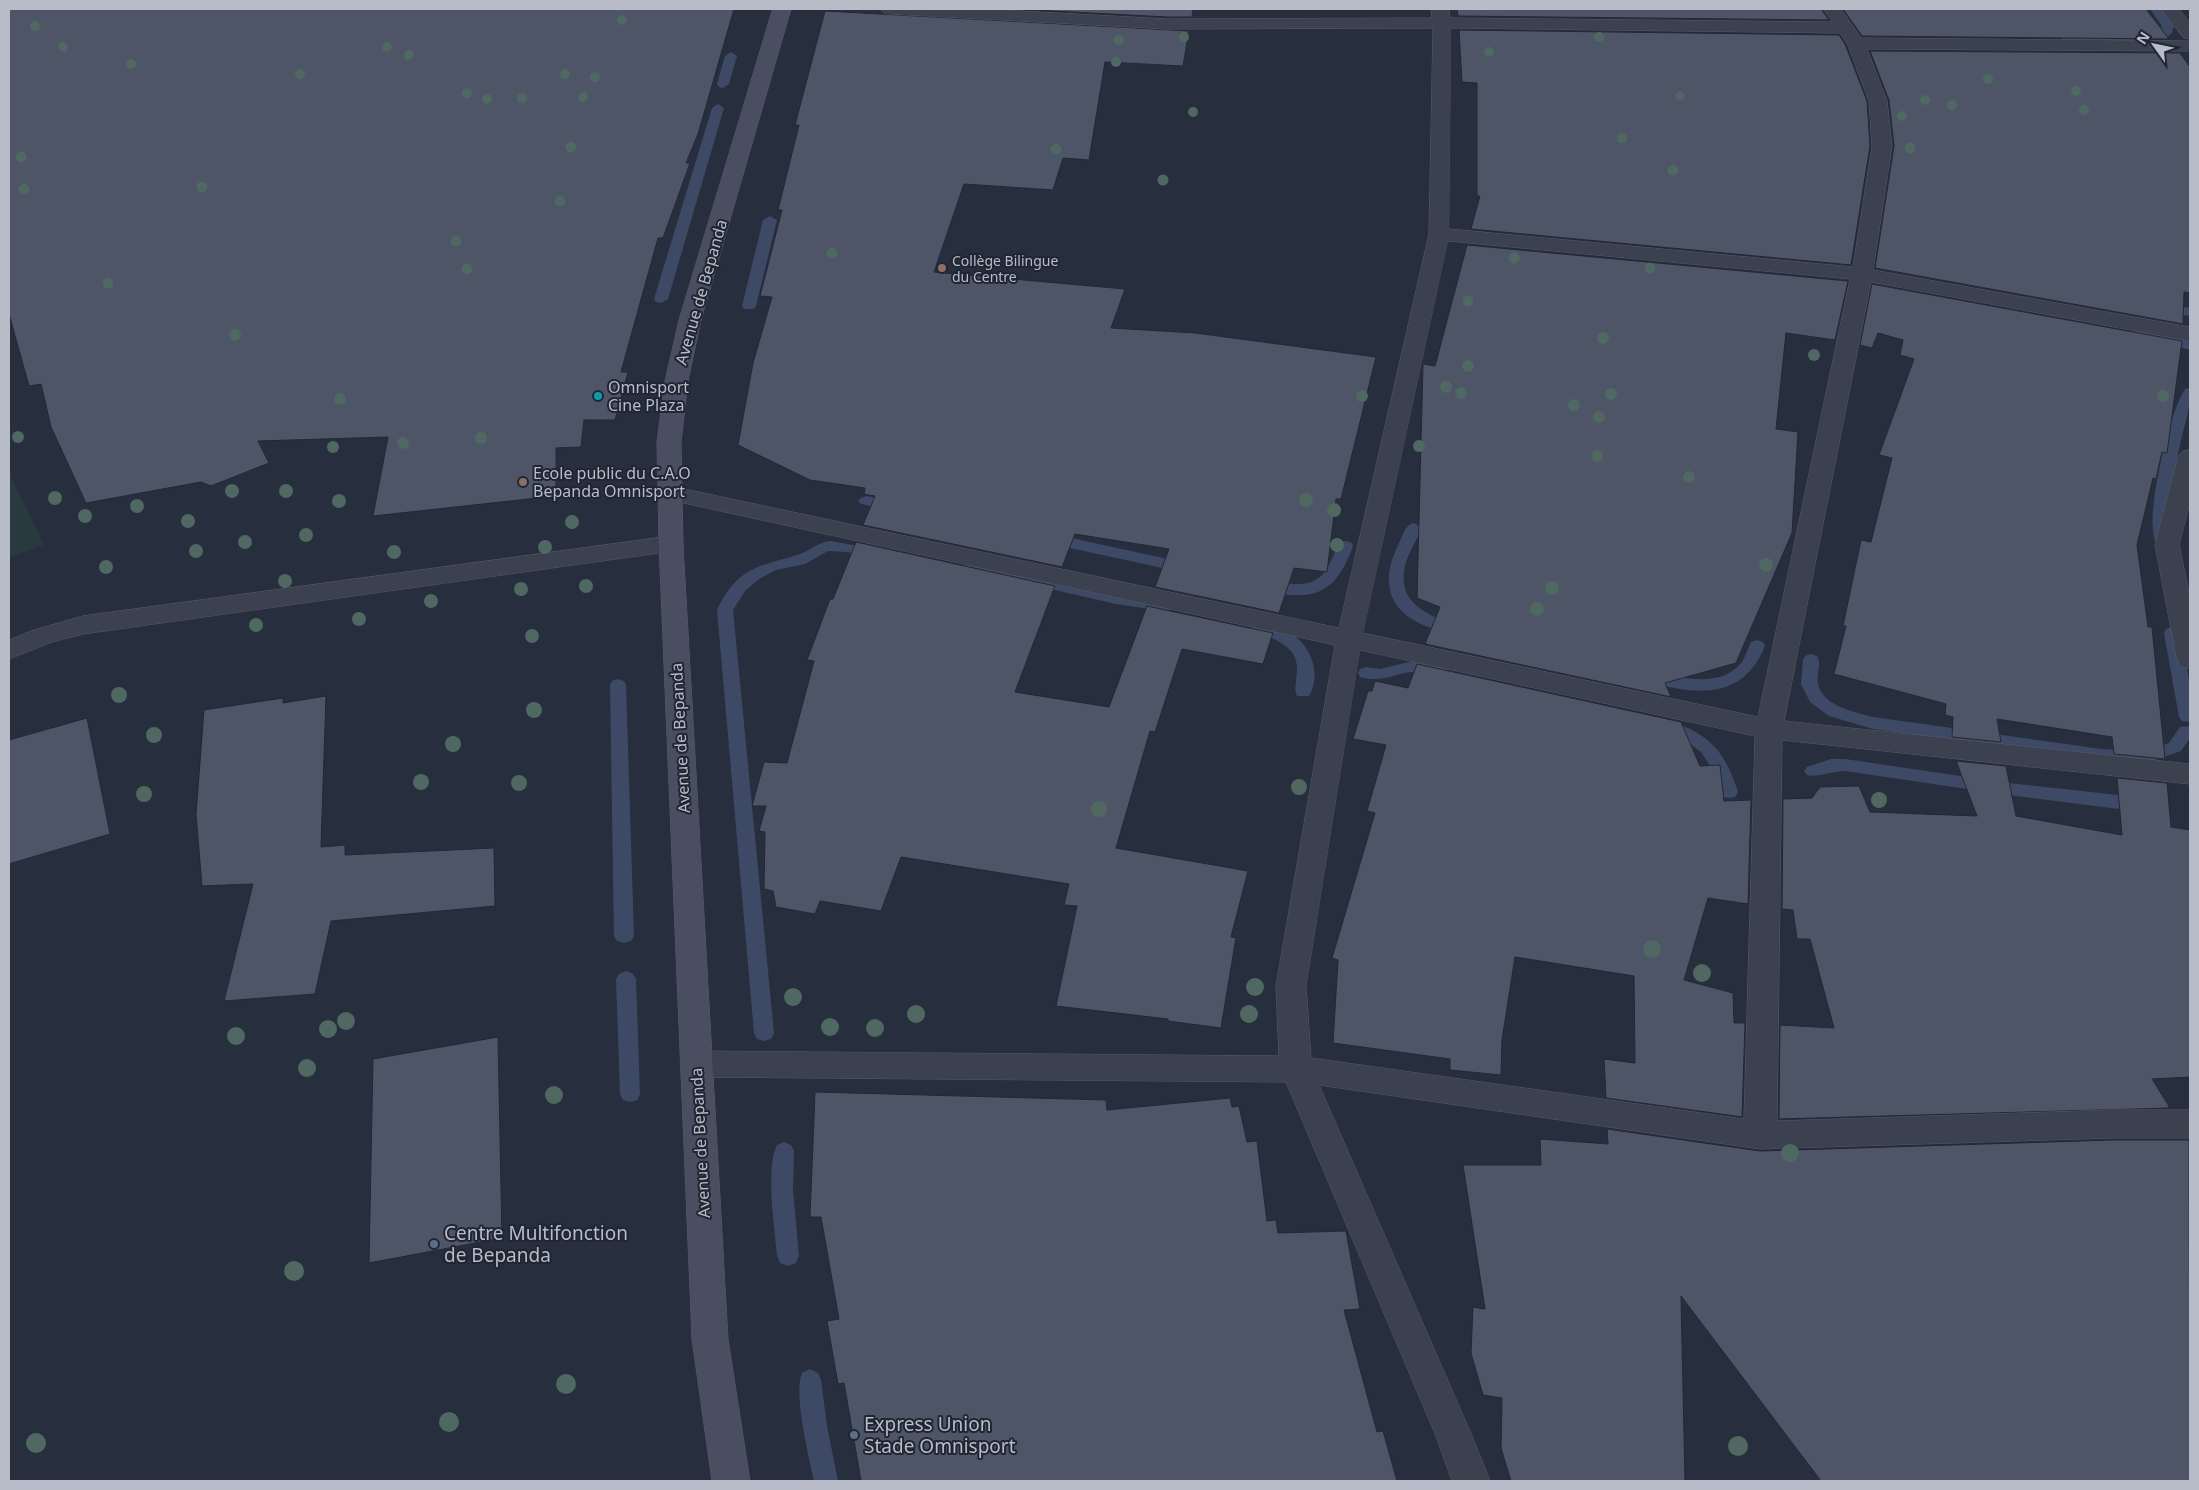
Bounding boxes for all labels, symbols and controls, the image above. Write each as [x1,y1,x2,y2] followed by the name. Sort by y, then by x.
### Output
[2129,20,2179,70] north arrow
[2132,28,2154,48] text: N
[670,217,732,367] street label: Avenue de Bepanda
[952,251,1058,286] place label: Collège Bilingue du Centre
[936,262,948,274] marker: Collège Bilingue du Centre
[608,376,689,416] place label: Omnisport Cine Plaza
[592,390,604,402] marker: Omnisport Cine Plaza
[533,462,691,502] place label: Ecole public du C.A.O Bepanda Omnisport
[517,476,529,488] marker: Ecole public du C.A.O Bepanda Omnisport
[665,662,695,814] street label: Avenue de Bepanda
[685,1067,715,1219] street label: Avenue de Bepanda
[444,1220,628,1268] place label: Centre Multifonction de Bepanda
[428,1238,440,1250] marker: Centre Multifonction de Bepanda
[864,1411,1016,1459] place label: Express Union Stade Omnisport
[848,1429,860,1441] marker: Express Union Stade Omnisport

